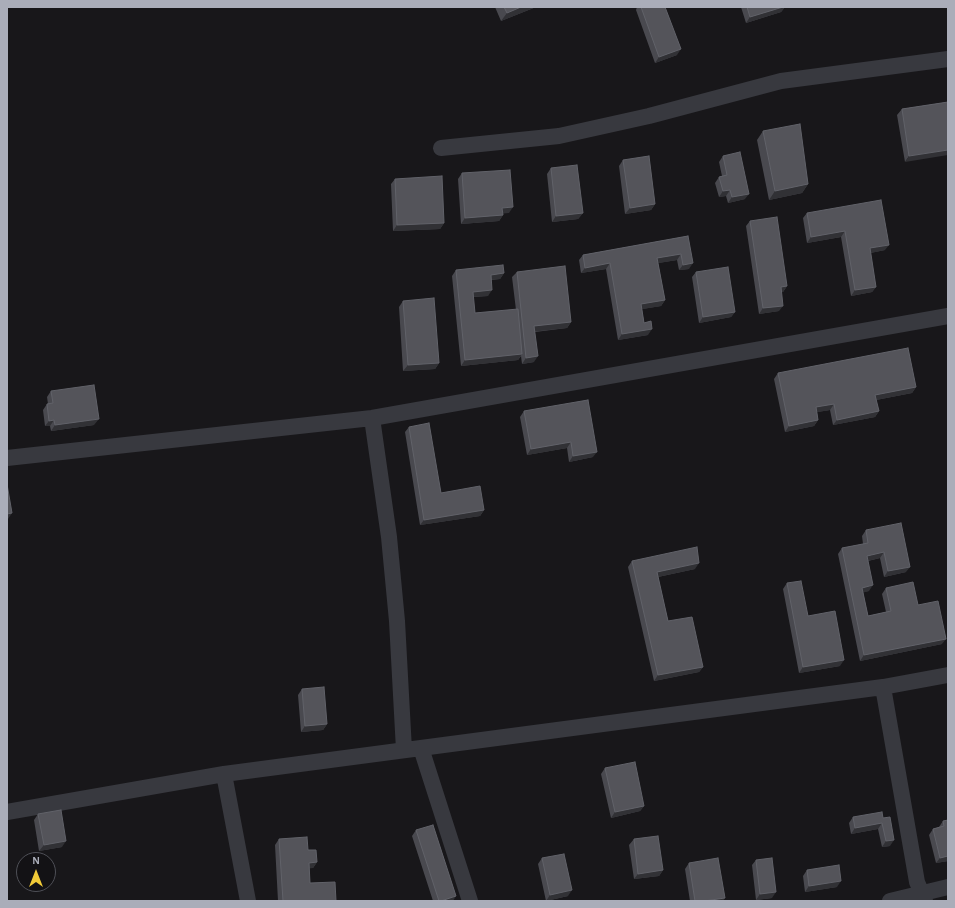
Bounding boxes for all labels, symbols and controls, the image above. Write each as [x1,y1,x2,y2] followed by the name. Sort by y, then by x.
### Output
[16,852,56,892] north arrow
[32,855,40,866] text: N

